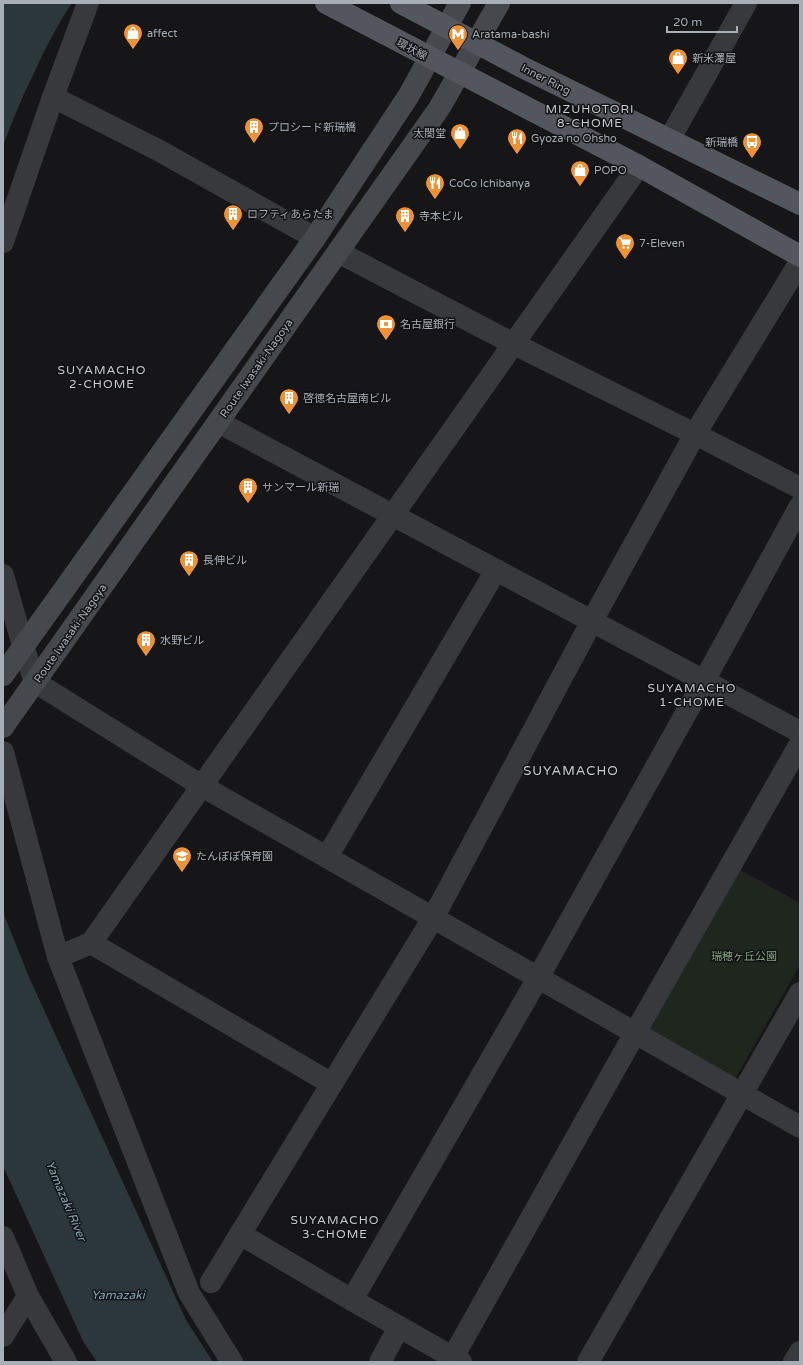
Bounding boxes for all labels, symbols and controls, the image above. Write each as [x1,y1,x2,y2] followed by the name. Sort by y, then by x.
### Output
[667,8,737,34] scale bar
[673,15,702,29] text: 20 m
[122,22,144,50] shop icon: affect
[447,23,469,51] metro station icon: Aratama-bashi
[147,27,178,40] place label: affect
[472,28,549,41] place label: Aratama-bashi
[394,36,429,63] street label: 環状線
[667,47,689,75] shop icon: 新米澤屋
[692,52,736,65] place label: 新米澤屋
[519,61,573,98] street label: Inner Ring
[546,102,634,130] district label: MIZUHOTORI 8-CHOME
[243,116,265,144] building icon: プロシード新瑞橋
[268,121,356,134] place label: プロシード新瑞橋
[449,122,471,150] shop icon: 太閤堂
[413,127,446,140] place label: 太閤堂
[506,127,528,155] restaurant icon: Gyoza no Ohsho
[741,131,763,159] bus stop icon: 新瑞橋
[531,132,617,145] place label: Gyoza no Ohsho
[705,136,738,149] place label: 新瑞橋
[569,159,591,187] shop icon: POPO
[594,164,627,177] place label: POPO
[424,172,446,200] restaurant icon: CoCo Ichibanya
[449,177,530,190] place label: CoCo Ichibanya
[222,203,244,231] building icon: ロフティあらたま
[394,205,416,233] building icon: 寺本ビル
[247,208,334,221] place label: ロフティあらたま
[419,210,463,223] place label: 寺本ビル
[614,232,636,260] supermarket icon: 7-Eleven
[639,237,685,250] place label: 7-Eleven
[375,313,397,341] bank icon: 名古屋銀行
[217,316,295,420] street label: Route Iwasaki-Nagoya
[400,318,455,331] place label: 名古屋銀行
[58,363,146,391] district label: SUYAMACHO 2-CHOME
[278,387,300,415] building icon: 啓徳名古屋南ビル
[303,392,391,405] place label: 啓徳名古屋南ビル
[237,476,259,504] building icon: サンマール新瑞
[262,481,339,494] place label: サンマール新瑞
[178,549,200,577] building icon: 長伸ビル
[203,554,247,567] place label: 長伸ビル
[31,581,109,685] street label: Route Iwasaki-Nagoya
[135,629,157,657] building icon: 水野ビル
[160,634,204,647] place label: 水野ビル
[648,681,736,709] district label: SUYAMACHO 1-CHOME
[523,763,619,779] district label: SUYAMACHO
[171,845,193,873] school or university icon: たんぽぽ保育園
[196,850,273,863] place label: たんぽぽ保育園
[711,950,777,963] park label: 瑞穂ヶ丘公園
[43,1159,90,1245] water label: Yamazaki River
[291,1213,379,1241] district label: SUYAMACHO 3-CHOME
[91,1288,147,1302] water label: Yamazaki

